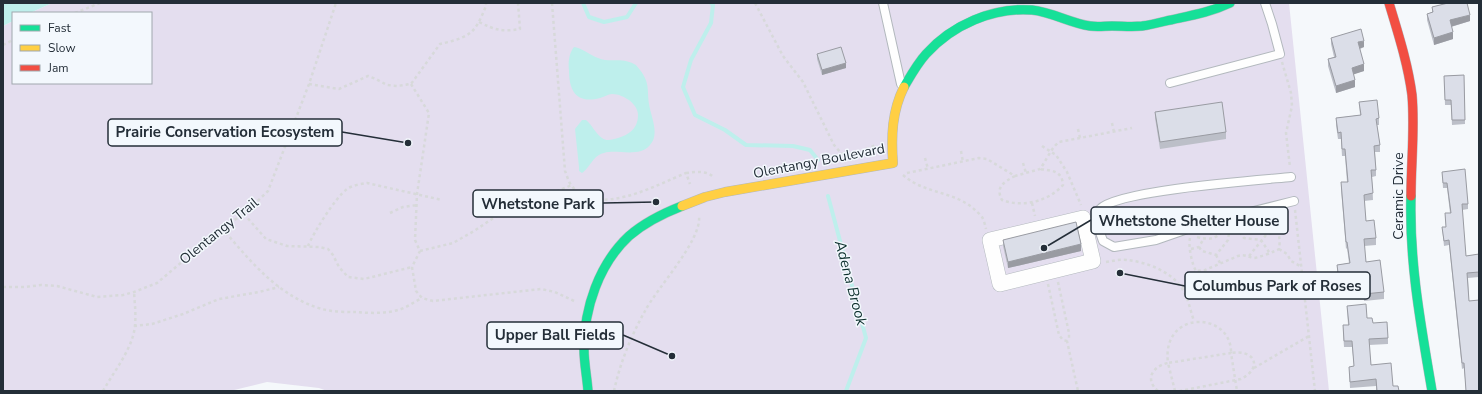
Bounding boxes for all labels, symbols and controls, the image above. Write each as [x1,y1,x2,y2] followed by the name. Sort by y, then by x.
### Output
[12,12,152,84] legend
[48,20,71,36] text: Fast
[48,40,76,56] text: Slow
[47,60,69,76] text: Jam
[108,119,342,146] callout: Prairie Conservation Ecosystem
[116,122,334,142] text: Prairie Conservation Ecosystem
[752,139,886,183] street label: Olentangy Boulevard
[1389,152,1408,240] street label: Ceramic Drive
[473,190,603,217] callout: Whetstone Park
[175,193,263,269] street label: Olentangy Trail
[481,194,596,214] text: Whetstone Park
[1091,207,1288,234] callout: Whetstone Shelter House
[1099,211,1279,231] text: Whetstone Shelter House
[830,237,872,328] water label: Adena Brook
[1185,272,1370,299] callout: Columbus Park of Roses
[1192,276,1362,296] text: Columbus Park of Roses
[487,322,623,349] callout: Upper Ball Fields
[495,325,615,345] text: Upper Ball Fields

